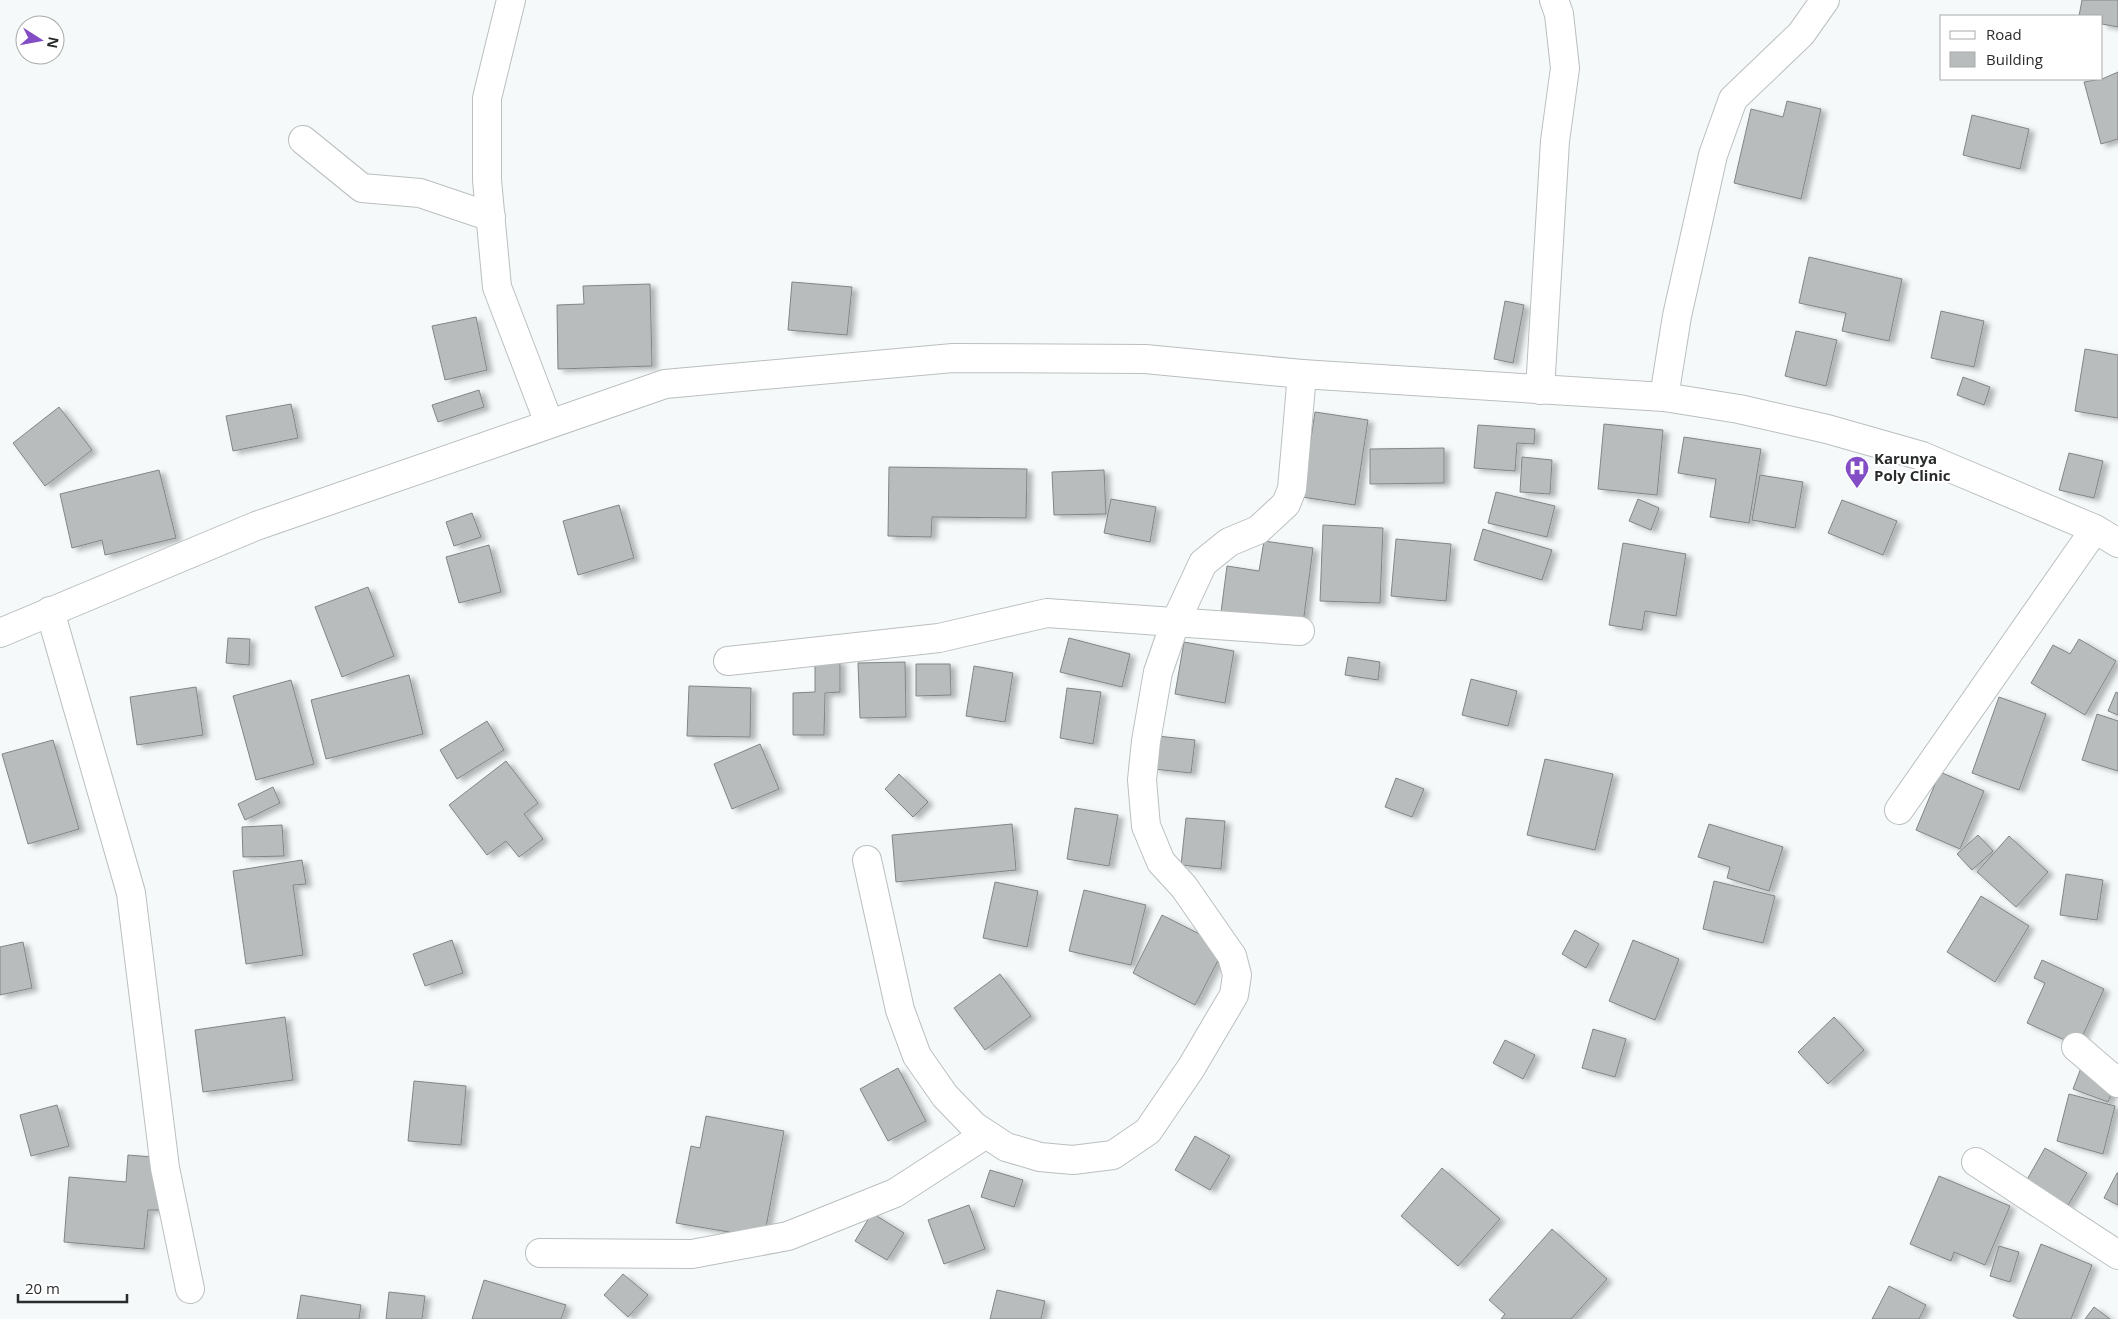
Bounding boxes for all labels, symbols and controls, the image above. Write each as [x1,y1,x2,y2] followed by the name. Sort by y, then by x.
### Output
[15,15,65,65] north arrow
[1940,15,2103,80] legend
[1986,24,2022,44] text: Road
[43,35,64,50] text: N
[1986,49,2043,69] text: Building
[1874,448,1951,485] place label: Karunya Poly Clinic
[1844,455,1870,489] hospital icon: Karunya Poly Clinic
[18,1272,126,1304] scale bar
[25,1278,60,1298] text: 20 m

